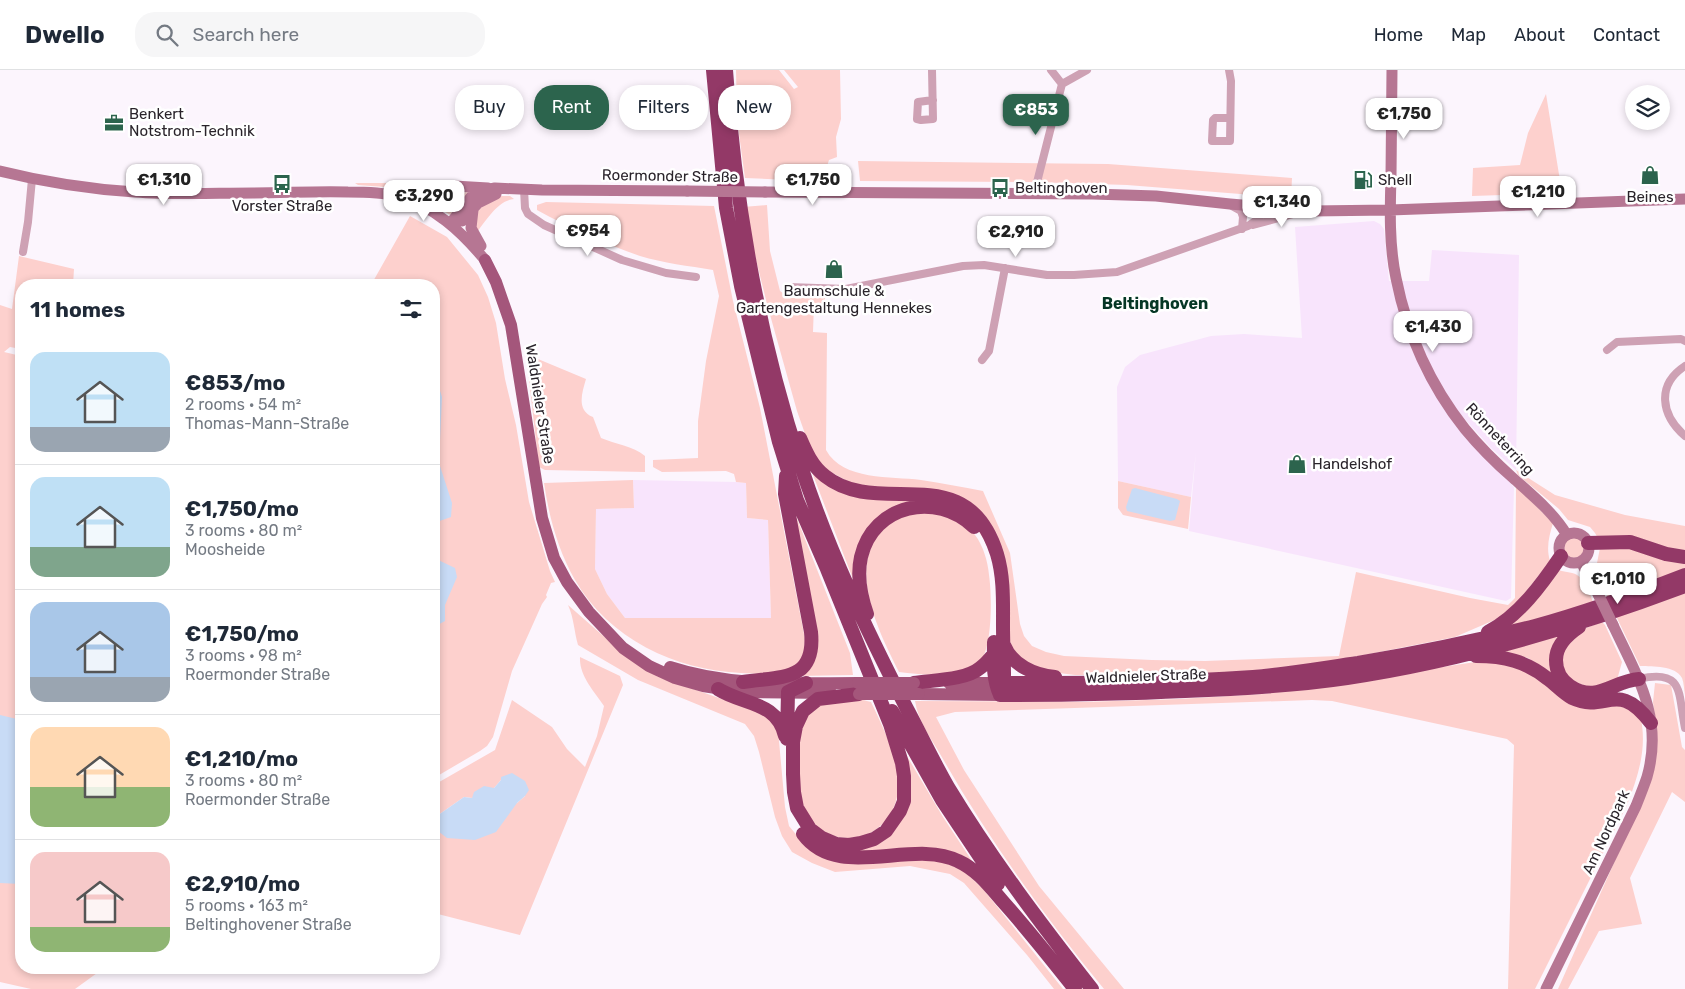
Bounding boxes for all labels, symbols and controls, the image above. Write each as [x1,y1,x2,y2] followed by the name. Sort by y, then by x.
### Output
[135,12,485,57] search box
[25,21,105,49] text: Dwello
[153,21,181,49] icon: search
[193,23,299,46] text: Search here
[1374,24,1423,46] text: Home
[1451,24,1486,46] text: Map
[1514,24,1565,46] text: About
[1593,24,1660,46] text: Contact
[455,85,524,130] chip: Buy
[534,85,609,130] chip: Rent
[619,85,708,130] chip: Filters
[718,85,791,130] chip: New
[1625,85,1670,130] map controls
[1625,85,1670,130] button: layers
[1006,93,1066,136] pin: €853
[1363,98,1445,140] pin: €1,750
[1014,100,1058,119] text: €853
[1377,104,1431,123] text: €1,750
[129,105,255,140] place label: Benkert Notstrom-Technik
[103,112,125,134] office icon: Benkert Notstrom-Technik
[123,164,205,206] pin: €1,310
[772,164,854,206] pin: €1,750
[1639,164,1661,186] shop icon: Beines
[602,166,738,186] street label: Roermonder Straße
[1352,169,1374,191] fuel station icon: Shell
[137,170,191,189] text: €1,310
[786,170,840,189] text: €1,750
[1378,171,1412,189] place label: Shell
[271,173,293,195] bus stop icon: Vorster Straße
[1497,176,1579,218] pin: €1,210
[989,177,1011,199] bus stop icon: Beltinghoven
[1015,179,1108,197] place label: Beltinghoven
[383,180,465,222] pin: €3,290
[1511,182,1565,201] text: €1,210
[394,186,454,205] text: €3,290
[1241,186,1323,228] pin: €1,340
[1626,188,1674,206] place label: Beines
[1253,192,1311,211] text: €1,340
[232,197,332,215] place label: Vorster Straße
[558,214,618,257] pin: €954
[975,216,1057,258] pin: €2,910
[566,221,610,240] text: €954
[988,222,1044,241] text: €2,910
[823,258,845,280] shop icon: Baumschule & Gartengestaltung Hennekes
[736,282,932,317] place label: Baumschule & Gartengestaltung Hennekes
[1102,294,1208,313] district label: Beltinghoven
[397,295,425,323] icon: filters
[30,297,125,322] text: 11 homes
[1392,310,1474,353] pin: €1,430
[1404,317,1462,336] text: €1,430
[522,343,558,465] street label: Waldnieler Straße
[185,370,285,395] text: €853/mo
[70,372,130,432] icon: home
[185,395,301,414] text: 2 rooms · 54 m²
[1462,399,1538,479] street label: Rönneterring
[185,414,349,433] text: Thomas-Mann-Straße
[1286,453,1308,475] shop icon: Handelshof
[1312,455,1392,473] place label: Handelshof
[185,496,299,521] text: €1,750/mo
[70,497,130,557] icon: home
[185,521,302,540] text: 3 rooms · 80 m²
[185,540,265,559] text: Moosheide
[1577,562,1659,605] pin: €1,010
[1591,569,1645,588] text: €1,010
[185,621,299,646] text: €1,750/mo
[70,622,130,682] icon: home
[185,646,302,665] text: 3 rooms · 98 m²
[185,665,330,684] text: Roermonder Straße
[1085,665,1207,687] street label: Waldnieler Straße
[185,746,298,771] text: €1,210/mo
[70,747,130,807] icon: home
[185,771,302,790] text: 3 rooms · 80 m²
[1579,787,1634,877] street label: Am Nordpark
[185,790,330,809] text: Roermonder Straße
[185,871,300,896] text: €2,910/mo
[70,872,130,932] icon: home
[185,896,308,915] text: 5 rooms · 163 m²
[185,915,352,934] text: Beltinghovener Straße

